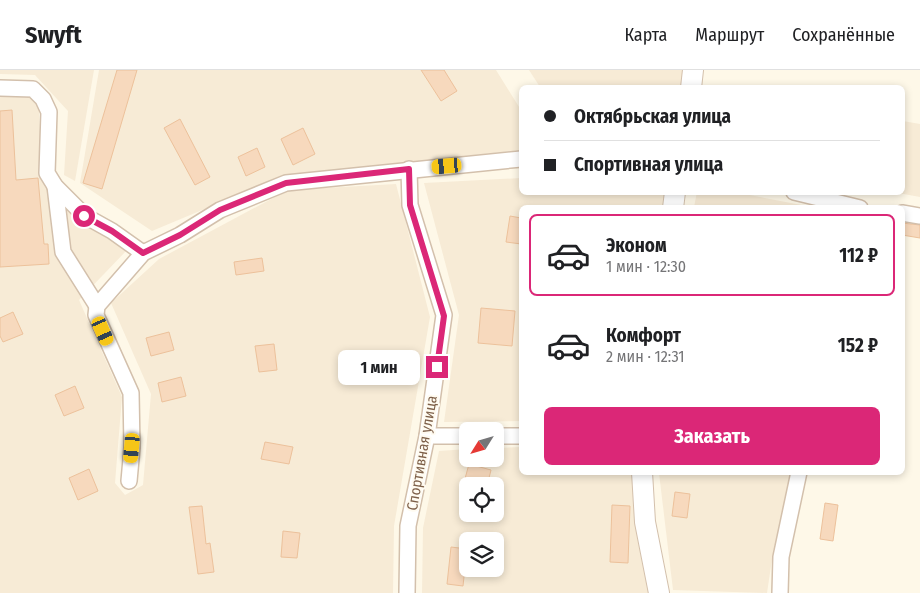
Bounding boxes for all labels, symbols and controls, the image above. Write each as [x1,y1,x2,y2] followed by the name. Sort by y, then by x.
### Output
[25,21,82,49] text: Swyft
[624,24,667,46] text: Карта
[695,24,764,46] text: Маршрут
[792,24,895,46] text: Сохранённые
[574,105,731,128] text: Октябрьская улица
[574,153,723,176] text: Спортивная улица
[431,157,462,175] car
[73,205,95,227] route start
[546,233,591,278] icon: car
[606,234,667,257] text: Эконом
[839,244,878,267] text: 112 ₽
[606,257,686,276] text: 1 мин · 12:30
[90,314,115,348] car
[546,323,591,368] icon: car
[606,324,681,347] text: Комфорт
[838,334,878,357] text: 152 ₽
[606,347,684,366] text: 2 мин · 12:31
[337,350,420,384] callout: 1 мин
[426,356,448,378] route end
[361,358,397,377] text: 1 мин
[403,394,441,512] street label: Спортивная улица
[544,407,880,465] button: Заказать
[459,422,504,468] north arrow
[459,422,504,577] map controls
[123,432,140,464] car
[459,477,504,522] button: locate
[459,532,504,577] button: layers

